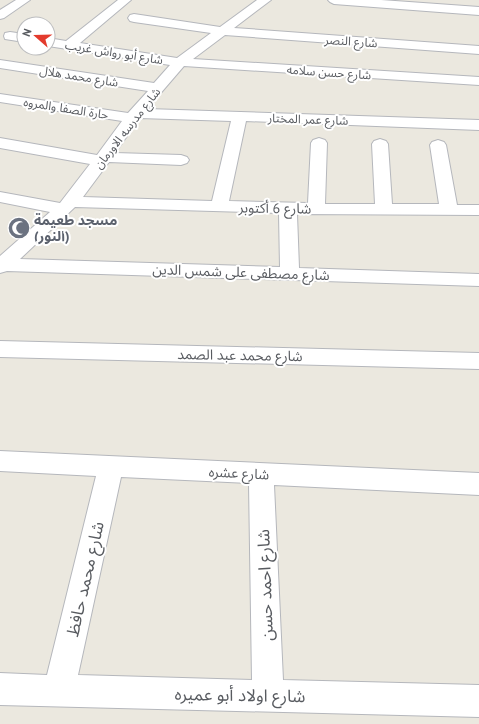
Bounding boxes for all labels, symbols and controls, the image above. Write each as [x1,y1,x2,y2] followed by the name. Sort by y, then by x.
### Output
[16,16,56,56] north arrow
[19,27,34,38] text: N
[323,32,378,52] street label: شارع النصر
[64,37,164,69] street label: شارع أبو رواش غريب
[38,62,119,92] street label: شارع محمد هلال
[286,62,372,84] street label: شارع حسن سلامه
[91,84,165,173] street label: شارع مدرسه الاورمان
[22,94,110,122] street label: حارة الصفا والمروه
[266,110,348,130] street label: شارع عمر المختار
[238,198,311,220] street label: شارع 6 أكتوبر
[34,211,117,245] place label: مسجد طعيمة (النور)
[6,215,32,241] mosque icon: مسجد طعيمة (النور)
[152,260,330,286] street label: شارع مصطفى على شمس الدين
[177,345,303,367] street label: شارع محمد عبد الصمد
[208,462,270,486] street label: شارع عشره
[61,519,111,639] street label: شارع محمد حافظ
[252,529,280,641] street label: شارع احمد حسن
[174,683,306,709] street label: شارع اولاد أبو عميره

